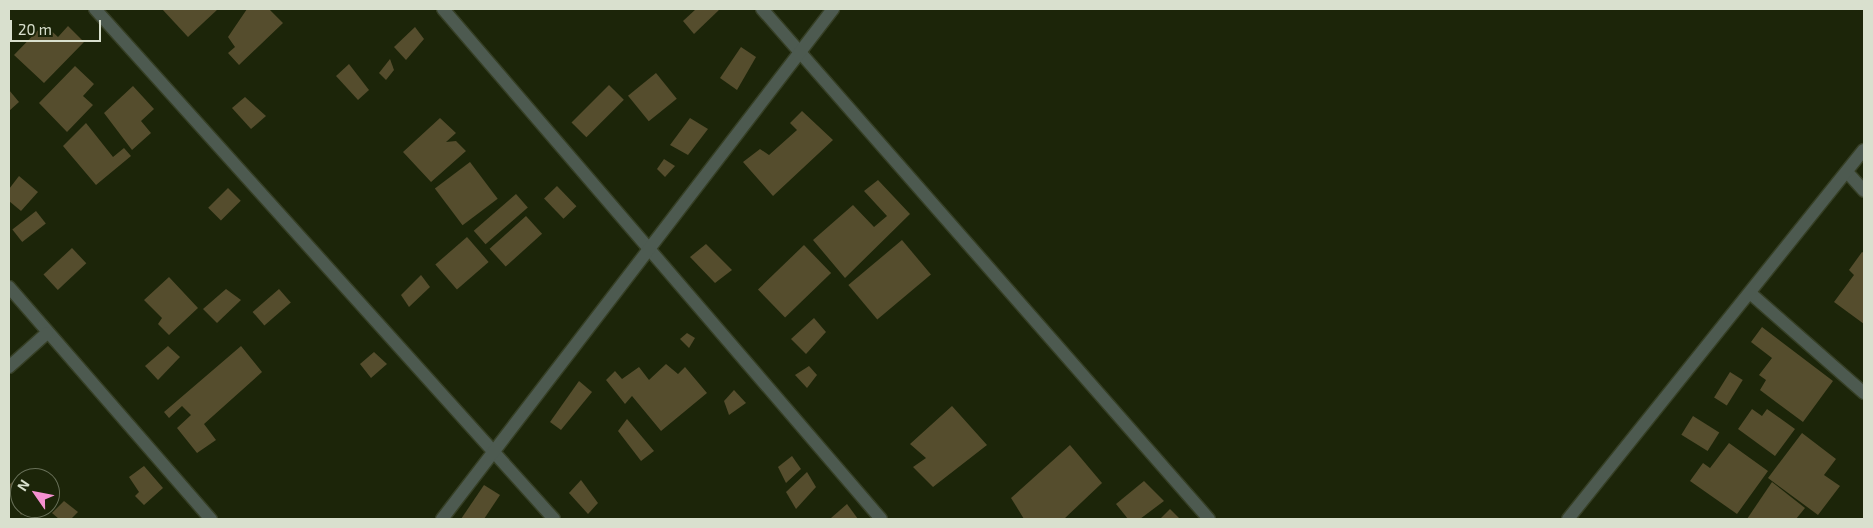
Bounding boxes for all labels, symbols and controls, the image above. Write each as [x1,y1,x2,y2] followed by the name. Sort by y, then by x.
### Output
[12,10,104,42] scale bar
[18,20,52,38] text: 20 m
[10,468,60,518] north arrow
[13,476,33,494] text: N

